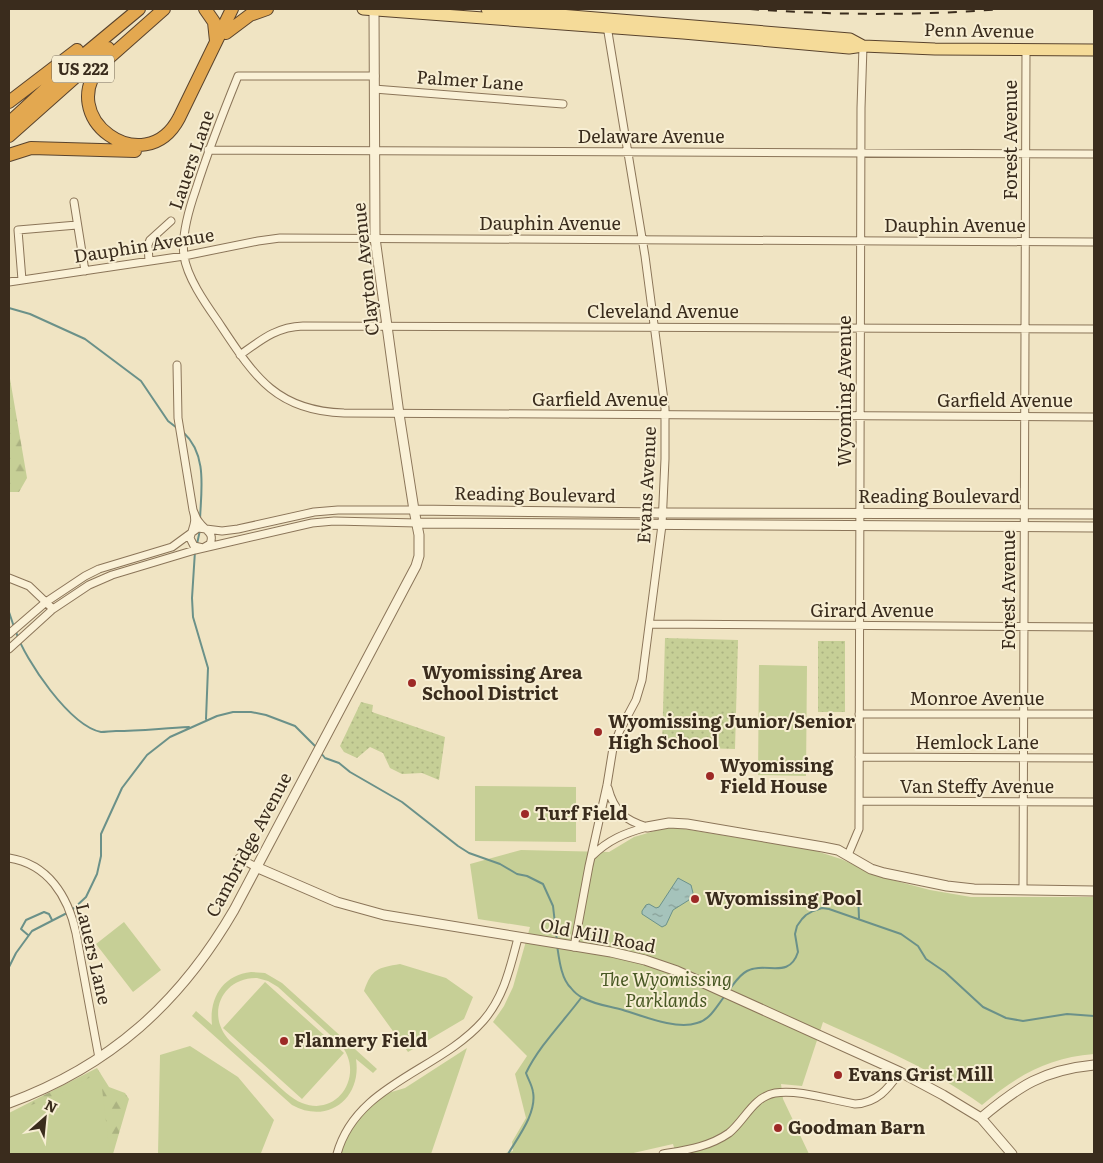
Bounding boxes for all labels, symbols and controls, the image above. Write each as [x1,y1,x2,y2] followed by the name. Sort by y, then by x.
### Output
[924,15,1034,44] street label: Penn Avenue
[52,56,114,82] road number: US 222
[416,62,525,97] street label: Palmer Lane
[996,80,1023,200] street label: Forest Avenue
[161,106,220,213] street label: Lauers Lane
[577,122,725,149] street label: Delaware Avenue
[344,201,385,337] street label: Clayton Avenue
[479,209,621,236] street label: Dauphin Avenue
[884,211,1026,238] street label: Dauphin Avenue
[72,220,216,269] street label: Dauphin Avenue
[587,297,739,324] street label: Cleveland Avenue
[830,315,857,467] street label: Wyoming Avenue
[532,385,668,412] street label: Garfield Avenue
[937,386,1073,413] street label: Garfield Avenue
[629,425,662,544] street label: Evans Avenue
[454,479,616,508] street label: Reading Boulevard
[858,482,1020,509] street label: Reading Boulevard
[994,530,1021,650] street label: Forest Avenue
[810,596,934,623] street label: Girard Avenue
[422,658,583,706] place label: Wyomissing Area School District
[406,677,418,689] marker: Wyomissing Area School District
[910,684,1044,711] street label: Monroe Avenue
[608,707,855,755] place label: Wyomissing Junior/Senior High School
[592,726,604,738] marker: Wyomissing Junior/Senior High School
[915,728,1039,755] street label: Hemlock Lane
[720,751,834,799] place label: Wyomissing Field House
[198,767,297,922] street label: Cambridge Avenue
[704,770,716,782] marker: Wyomissing Field House
[900,772,1054,799] street label: Van Steffy Avenue
[535,799,628,826] place label: Turf Field
[519,808,531,820] marker: Turf Field
[705,884,863,911] place label: Wyomissing Pool
[689,893,701,905] marker: Wyomissing Pool
[70,900,119,1007] street label: Lauers Lane
[538,910,658,959] street label: Old Mill Road
[600,965,732,1013] park label: The Wyomissing Parklands
[294,1026,428,1053] place label: Flannery Field
[278,1035,290,1047] marker: Flannery Field
[848,1060,994,1087] place label: Evans Grist Mill
[832,1069,844,1081] marker: Evans Grist Mill
[20,1093,70,1143] north arrow
[42,1094,61,1117] text: N
[788,1113,926,1140] place label: Goodman Barn
[772,1122,784,1134] marker: Goodman Barn

